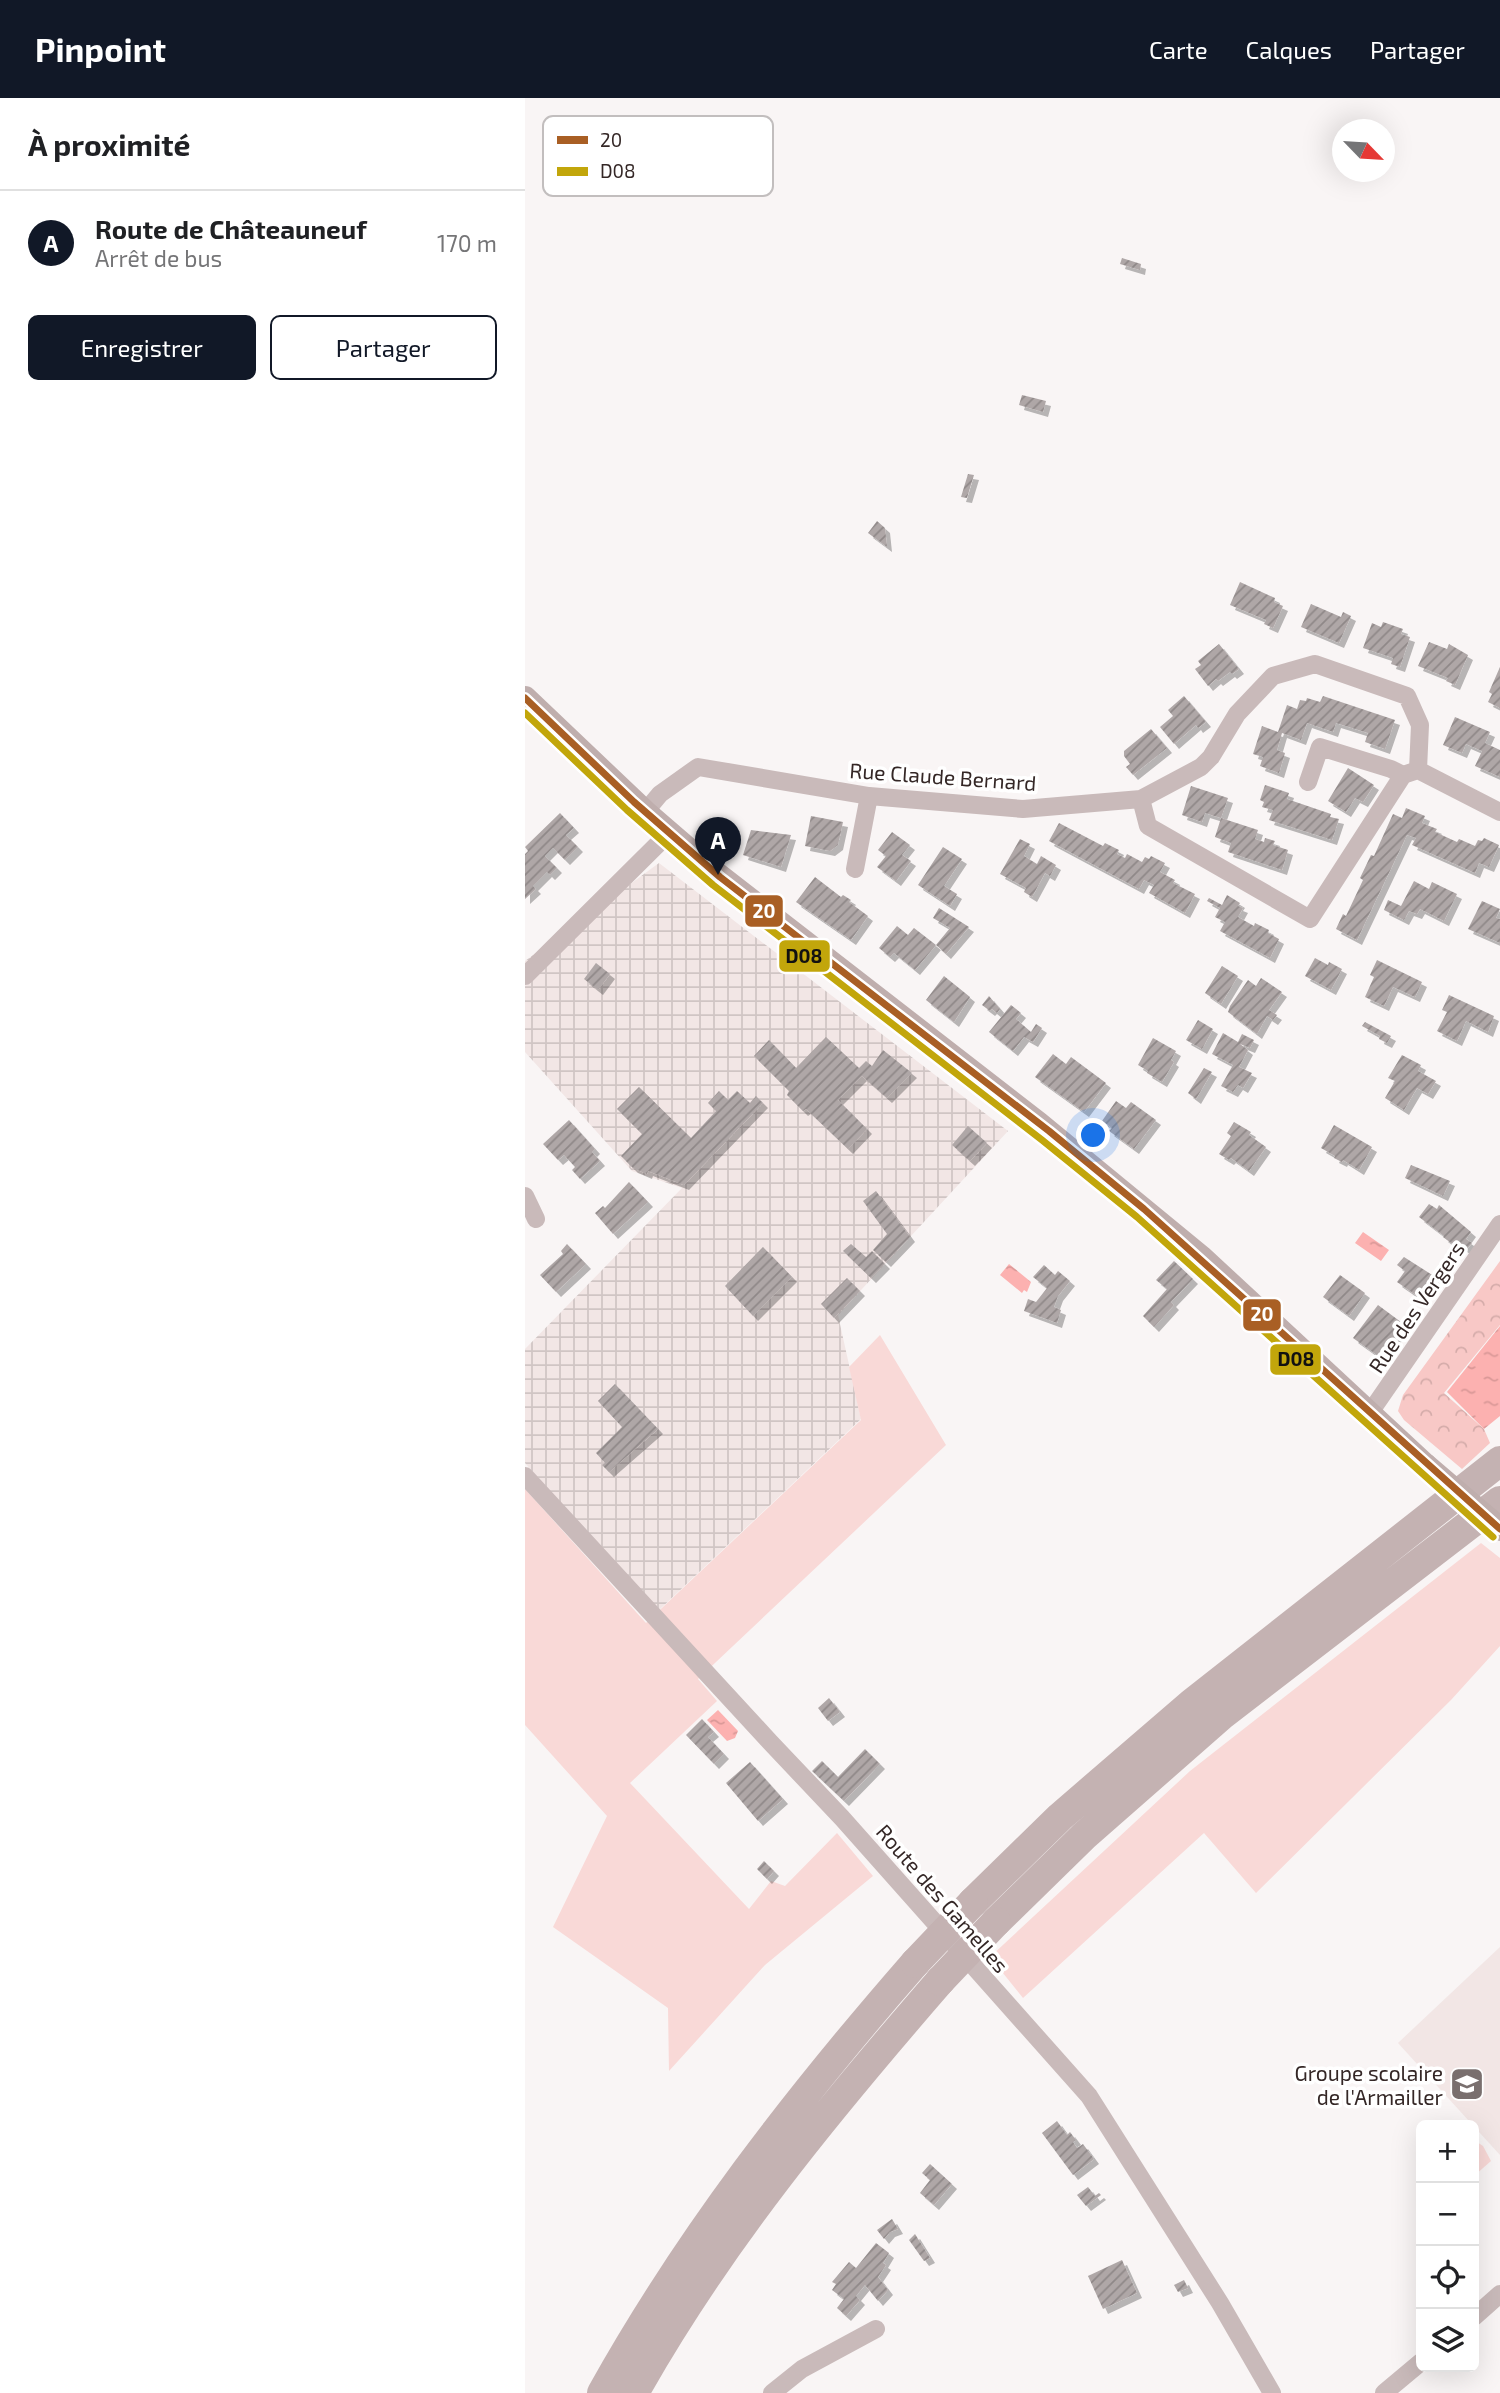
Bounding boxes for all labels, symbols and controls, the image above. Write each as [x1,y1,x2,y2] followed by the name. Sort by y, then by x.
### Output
[35,29,166,69] text: Pinpoint
[1149,35,1208,64] text: Carte
[1246,35,1332,64] text: Calques
[1370,35,1465,64] text: Partager
[543,116,773,196] legend
[1332,119,1395,182] north arrow
[28,126,190,162] text: À proximité
[600,128,622,151] text: 20
[600,159,636,182] text: D08
[95,213,367,244] text: Route de Châteauneuf
[43,229,59,257] text: A
[437,229,497,257] text: 170 m
[95,244,222,272] text: Arrêt de bus
[28,315,256,380] button: Enregistrer
[270,315,497,380] button: Partager
[849,757,1037,795] street label: Rue Claude Bernard
[695,817,741,875] pin: A
[744,894,784,928] line badge: 20
[752,899,776,922] text: 20
[778,939,831,973] line badge: D08
[786,944,822,967] text: D08
[1076,1118,1110,1152] your location
[1363,1237,1469,1377] street label: Rue des Vergers
[1242,1298,1282,1332] line badge: 20
[1250,1302,1274,1325] text: 20
[1269,1343,1322,1376] line badge: D08
[1278,1347,1314,1370] text: D08
[872,1819,1014,1977] street label: Route des Gamelles
[1295,2060,1444,2109] place label: Groupe scolaire de l'Armailler
[1448,2065,1486,2103] school or university icon: Groupe scolaire de l'Armailler
[1416,2120,1479,2372] map controls
[1416,2120,1479,2183] button: +
[1416,2183,1479,2246] button: −
[1416,2246,1479,2309] button: locate
[1416,2309,1479,2372] button: layers

